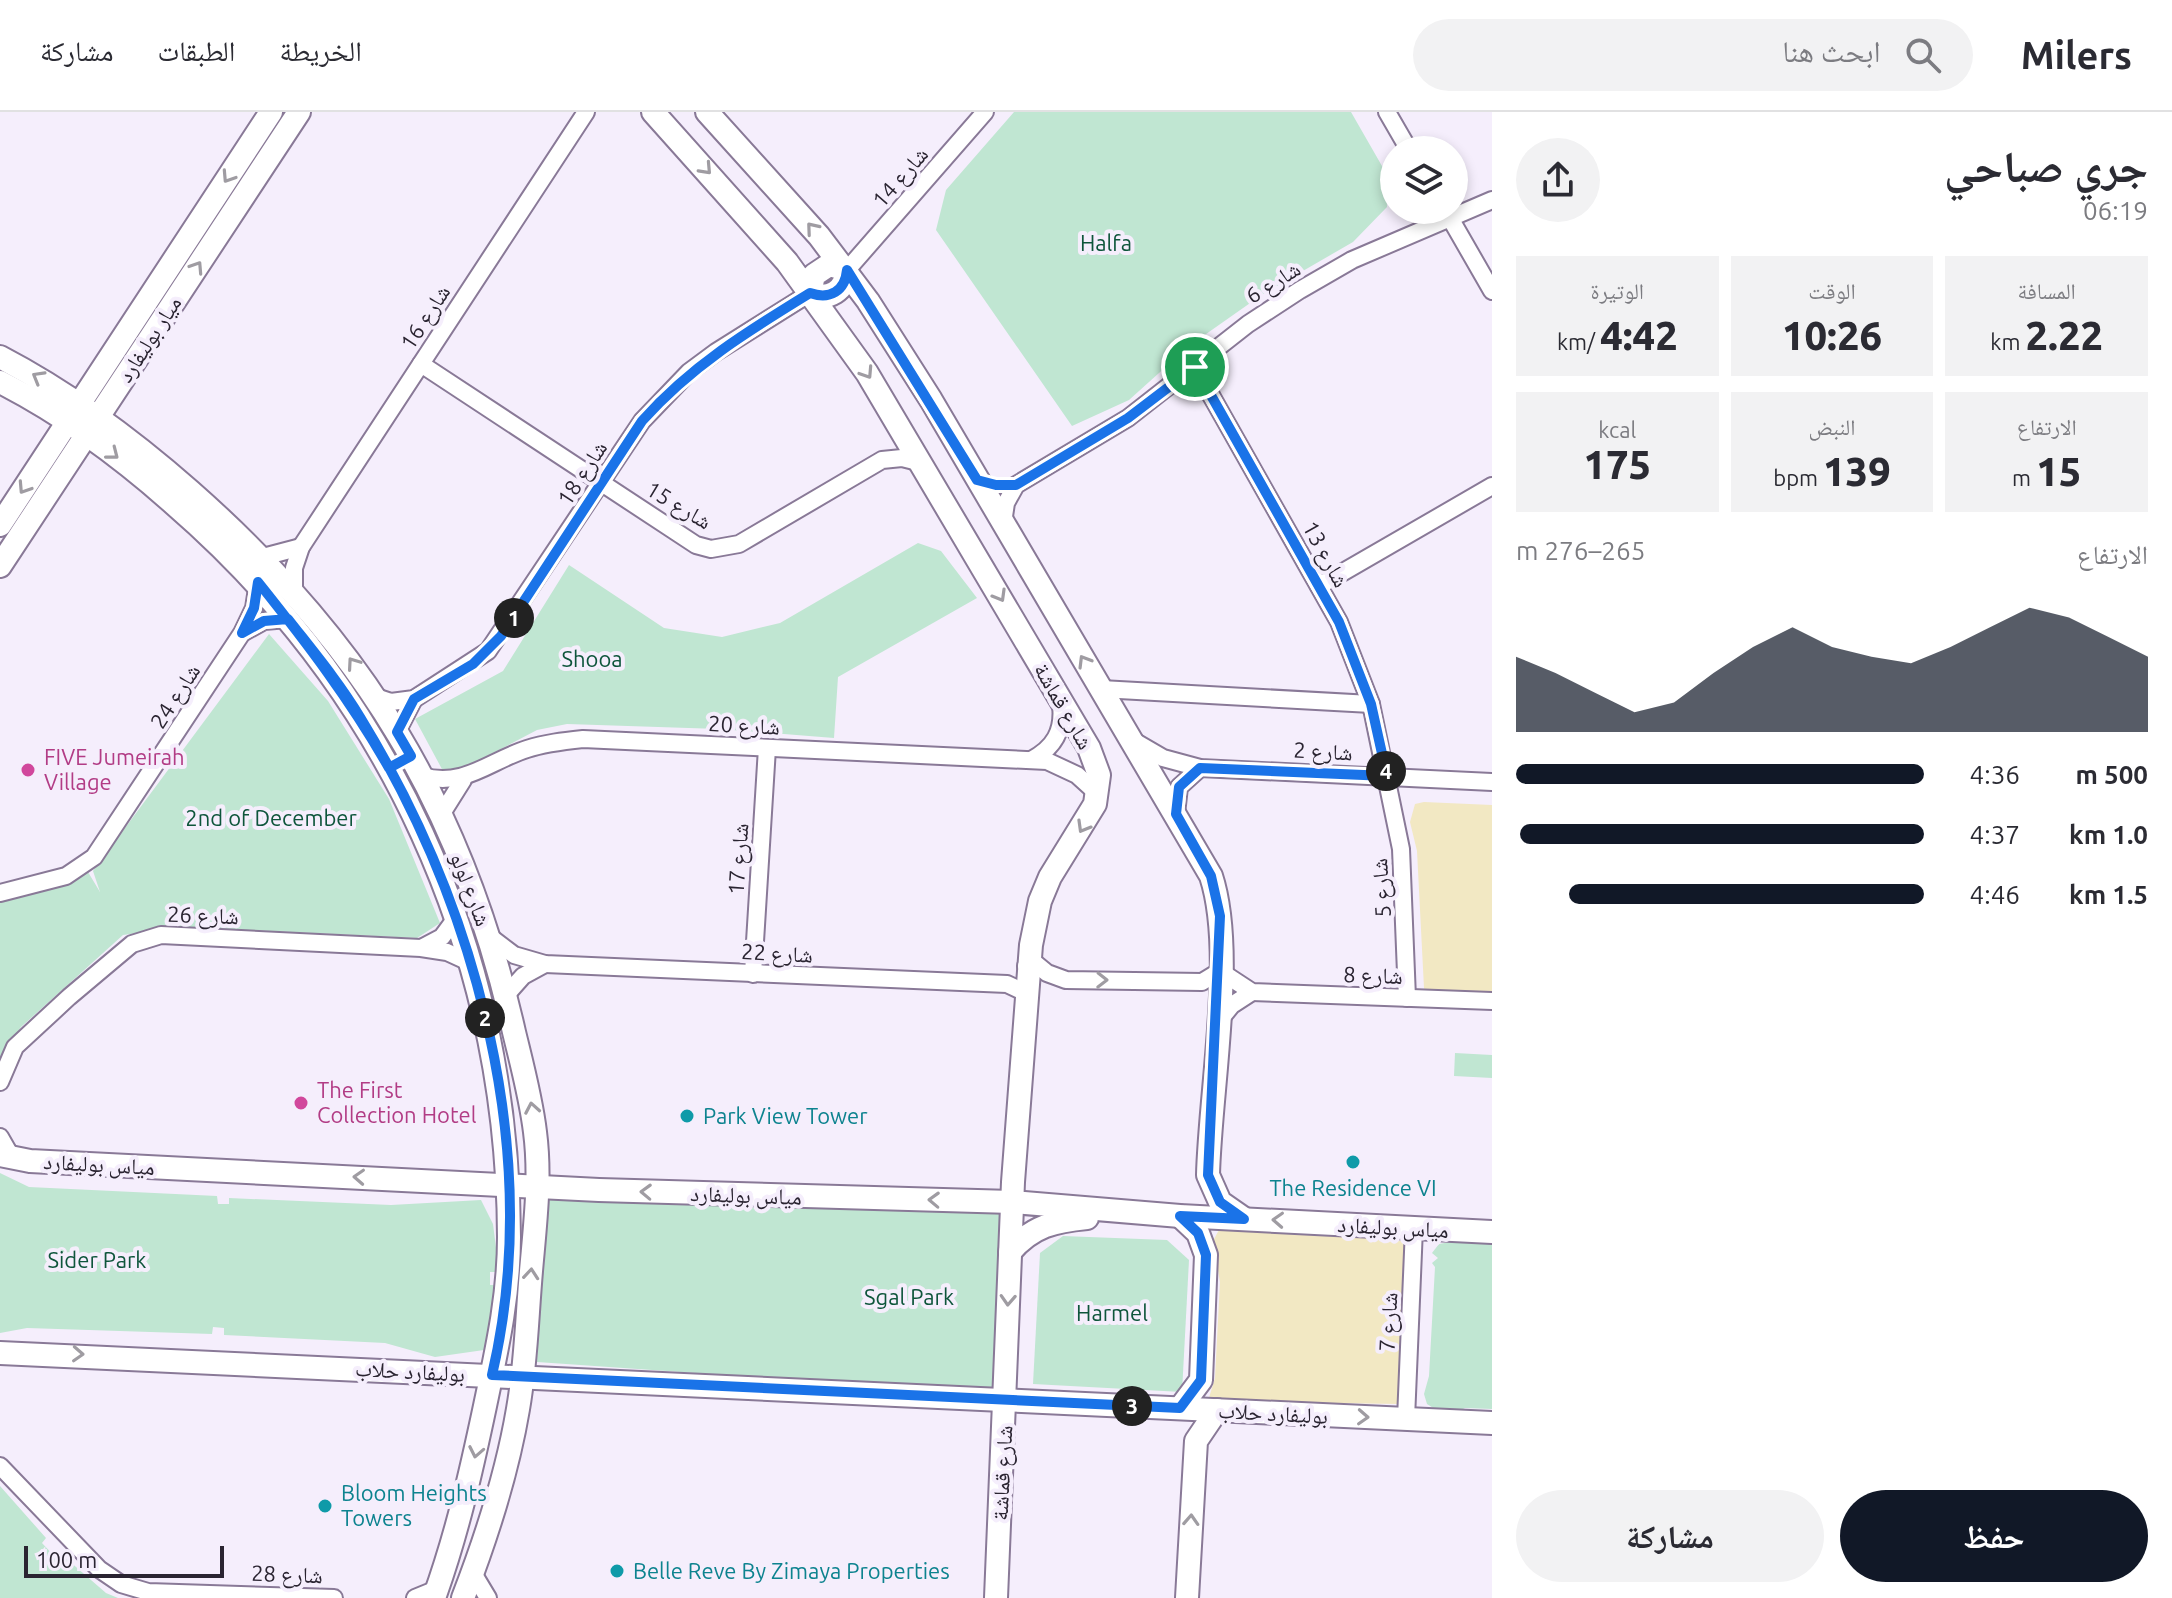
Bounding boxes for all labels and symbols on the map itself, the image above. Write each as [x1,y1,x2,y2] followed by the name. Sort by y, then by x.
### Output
[867,141,934,213] street label: شارع 14
[697,160,711,174] one-way arrow
[223,168,238,183] one-way arrow
[808,223,822,237] one-way arrow
[1080,230,1132,255] park label: Halfa
[1241,255,1306,310] street label: شارع 6
[187,261,202,276] one-way arrow
[395,280,456,355] street label: شارع 16
[111,291,187,387] street label: ميار بوليفارد
[1161,333,1229,401] pin
[857,364,872,379] one-way arrow
[32,371,47,387] one-way arrow
[552,436,613,511] street label: شارع 18
[104,444,119,458] one-way arrow
[641,475,716,535] street label: شارع 15
[19,479,34,494] one-way arrow
[1296,516,1355,592] street label: شارع 13
[990,587,1006,602] one-way arrow
[494,598,534,638] pin: 1
[561,646,623,671] park label: Shooa
[1078,655,1094,670] one-way arrow
[348,657,363,672] one-way arrow
[1028,658,1099,754] street label: شارع قماشة
[145,659,206,734] street label: شارع 24
[707,710,780,741] street label: شارع 20
[1293,736,1353,767] street label: شارع 2
[44,744,185,794] place label: FIVE Jumeirah Village
[1366,751,1406,791] pin: 4
[19,761,37,779] marker: FIVE Jumeirah Village
[185,805,357,830] park label: 2nd of December
[1077,818,1093,832] one-way arrow
[723,822,754,896] street label: شارع 17
[444,849,497,930] street label: شارع لولو
[1366,857,1397,918] street label: شارع 5
[167,901,239,930] street label: شارع 26
[740,938,813,969] street label: شارع 22
[1343,961,1403,990] street label: شارع 8
[1096,972,1109,989] one-way arrow
[465,998,505,1038] pin: 2
[317,1077,477,1127] place label: The First Collection Hotel
[292,1094,310,1112] marker: The First Collection Hotel
[524,1102,541,1115] one-way arrow
[703,1103,868,1128] place label: Park View Tower
[678,1107,696,1125] marker: Park View Tower
[43,1148,155,1181] street label: مياس بوليفارد
[1344,1153,1362,1171] marker: The Residence VI
[352,1169,365,1186] one-way arrow
[1269,1175,1437,1200] place label: The Residence VI
[690,1180,802,1211] street label: مياس بوليفارد
[639,1183,652,1200] one-way arrow
[927,1191,940,1209] one-way arrow
[1337,1211,1449,1244] street label: مياس بوليفارد
[1272,1212,1284,1229] one-way arrow
[48,1247,146,1272] park label: Sider Park
[522,1267,539,1280] one-way arrow
[864,1284,954,1309] park label: Sgal Park
[1373,1292,1404,1352] street label: شارع 7
[1000,1294,1017,1307] one-way arrow
[1076,1300,1148,1325] park label: Harmel
[72,1345,85,1362] one-way arrow
[354,1355,466,1387] street label: بوليفارد حلاب
[1112,1386,1152,1426] pin: 3
[1217,1397,1329,1429] street label: بوليفارد حلاب
[1357,1408,1370,1425] one-way arrow
[987,1425,1018,1521] street label: شارع قماشة
[468,1445,485,1458] one-way arrow
[341,1480,487,1530] place label: Bloom Heights Towers
[316,1497,334,1515] marker: Bloom Heights Towers
[1182,1513,1199,1526] one-way arrow
[24,1542,224,1578] scale bar
[633,1558,950,1583] place label: Belle Reve By Zimaya Properties
[251,1560,323,1589] street label: شارع 28
[608,1562,626,1580] marker: Belle Reve By Zimaya Properties

